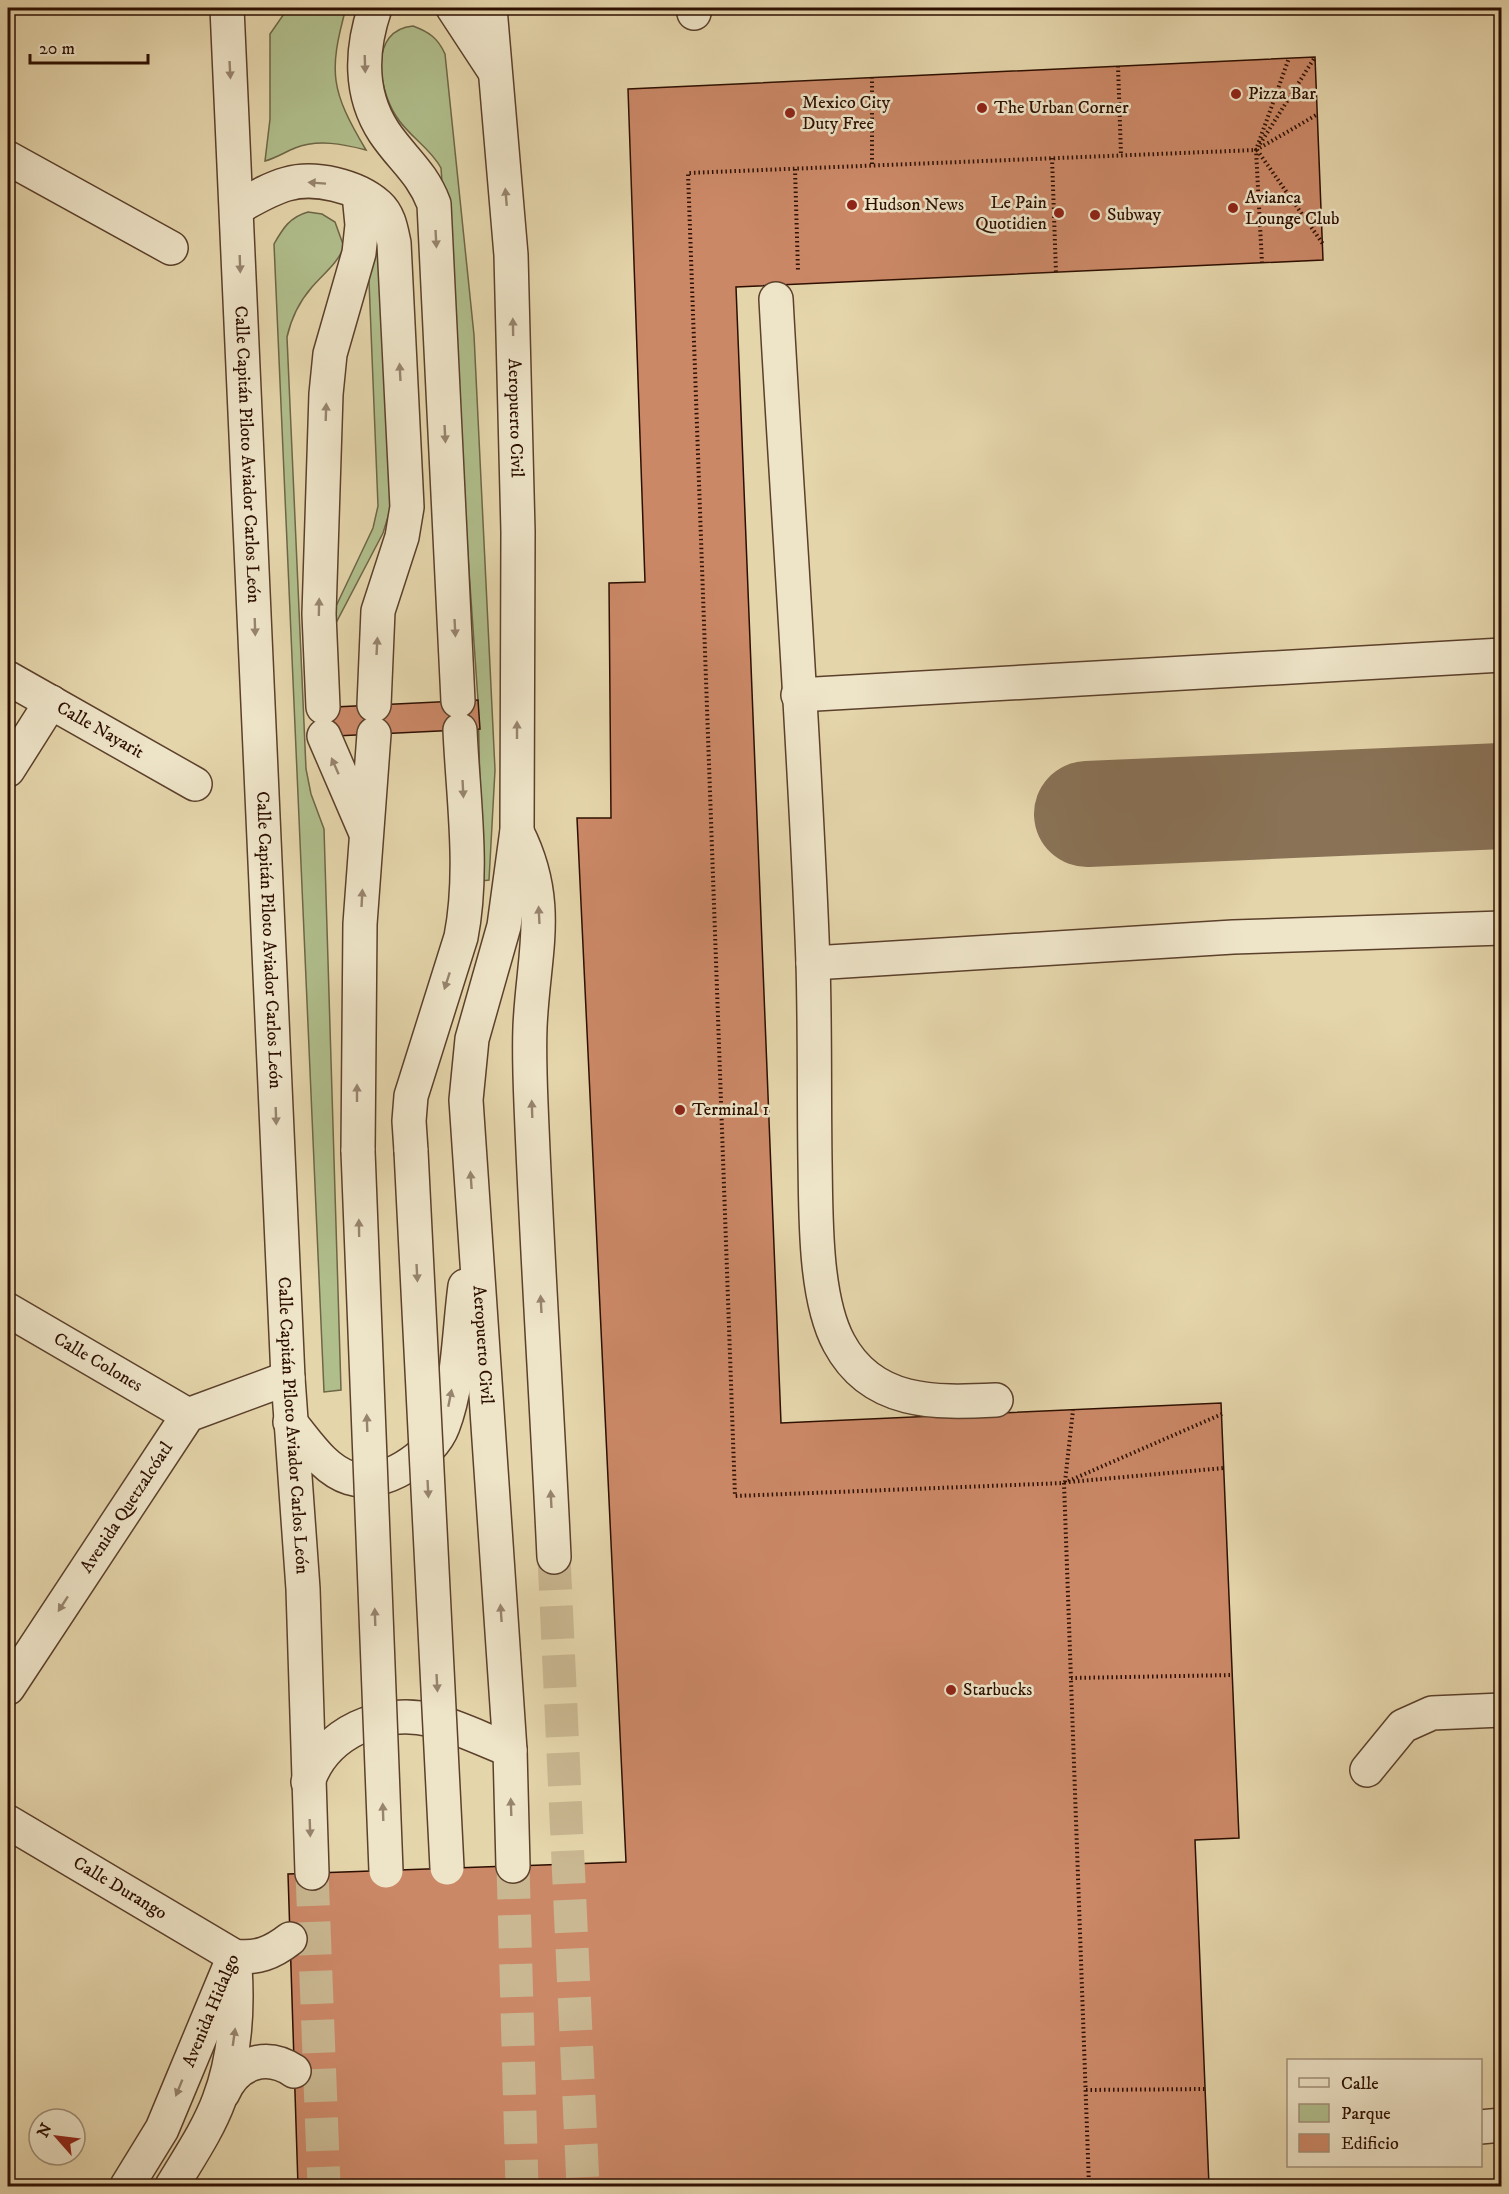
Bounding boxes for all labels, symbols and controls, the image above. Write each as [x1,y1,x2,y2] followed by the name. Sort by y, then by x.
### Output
[30,27,148,65] scale bar
[39,38,75,60] text: 20 m
[360,55,369,74] one-way arrow
[226,60,235,79] one-way arrow
[1248,83,1316,105] place label: Pizza Bar
[1229,87,1243,101] marker: Pizza Bar
[802,92,891,135] place label: Mexico City Duty Free
[994,97,1129,119] place label: The Urban Corner
[975,101,989,115] marker: The Urban Corner
[783,106,797,120] marker: Mexico City Duty Free
[307,178,326,187] one-way arrow
[501,187,511,206] one-way arrow
[1245,187,1339,230] place label: Avianca Lounge Club
[975,192,1048,235] place label: Le Pain Quotidien
[864,194,964,216] place label: Hudson News
[845,198,859,212] marker: Hudson News
[1226,201,1240,215] marker: Avianca Lounge Club
[1107,204,1162,226] place label: Subway
[1052,206,1066,220] marker: Le Pain Quotidien
[1088,208,1102,222] marker: Subway
[431,229,440,248] one-way arrow
[235,255,244,274] one-way arrow
[229,305,265,604] street label: Calle Capitán Piloto Aviador Carlos León
[508,317,518,336] one-way arrow
[503,358,528,479] street label: Aeropuerto Civil
[396,362,405,381] one-way arrow
[321,402,330,421] one-way arrow
[441,424,450,443] one-way arrow
[315,597,324,616] one-way arrow
[251,618,260,637] one-way arrow
[450,619,459,638] one-way arrow
[372,637,381,656] one-way arrow
[53,697,148,764] street label: Calle Nayarit
[512,720,522,739] one-way arrow
[330,757,340,775] one-way arrow
[458,779,467,798] one-way arrow
[251,791,286,1090] street label: Calle Capitán Piloto Aviador Carlos León
[357,888,367,907] one-way arrow
[534,905,543,924] one-way arrow
[441,972,451,990] one-way arrow
[352,1083,362,1102] one-way arrow
[692,1099,769,1121] place label: Terminal 1
[527,1100,536,1119] one-way arrow
[673,1103,687,1117] marker: Terminal 1
[272,1106,281,1125] one-way arrow
[466,1171,476,1190] one-way arrow
[355,1218,364,1237] one-way arrow
[413,1263,422,1282] one-way arrow
[273,1276,313,1575] street label: Calle Capitán Piloto Aviador Carlos León
[468,1285,498,1406] street label: Aeropuerto Civil
[537,1294,546,1313] one-way arrow
[49,1328,146,1397] street label: Calle Colones
[446,1389,455,1408] one-way arrow
[363,1413,372,1432] one-way arrow
[76,1437,178,1577] street label: Avenida Quetzalcóatl
[423,1479,432,1498] one-way arrow
[547,1489,556,1508] one-way arrow
[58,1596,69,1612] one-way arrow
[496,1603,506,1622] one-way arrow
[371,1608,380,1627] one-way arrow
[433,1674,442,1693] one-way arrow
[963,1679,1032,1701] place label: Starbucks
[944,1683,958,1697] marker: Starbucks
[507,1798,516,1817] one-way arrow
[379,1803,388,1822] one-way arrow
[305,1818,315,1837] one-way arrow
[69,1852,171,1925] street label: Calle Durango
[178,1951,245,2071] street label: Avenida Hidalgo
[229,2027,238,2046] one-way arrow
[1287,2059,1482,2167] legend
[1341,2073,1379,2095] text: Calle
[174,2079,184,2097] one-way arrow
[1341,2103,1391,2125] text: Parque
[27,2107,87,2167] north arrow
[33,2120,57,2141] text: N
[1341,2133,1399,2155] text: Edificio

